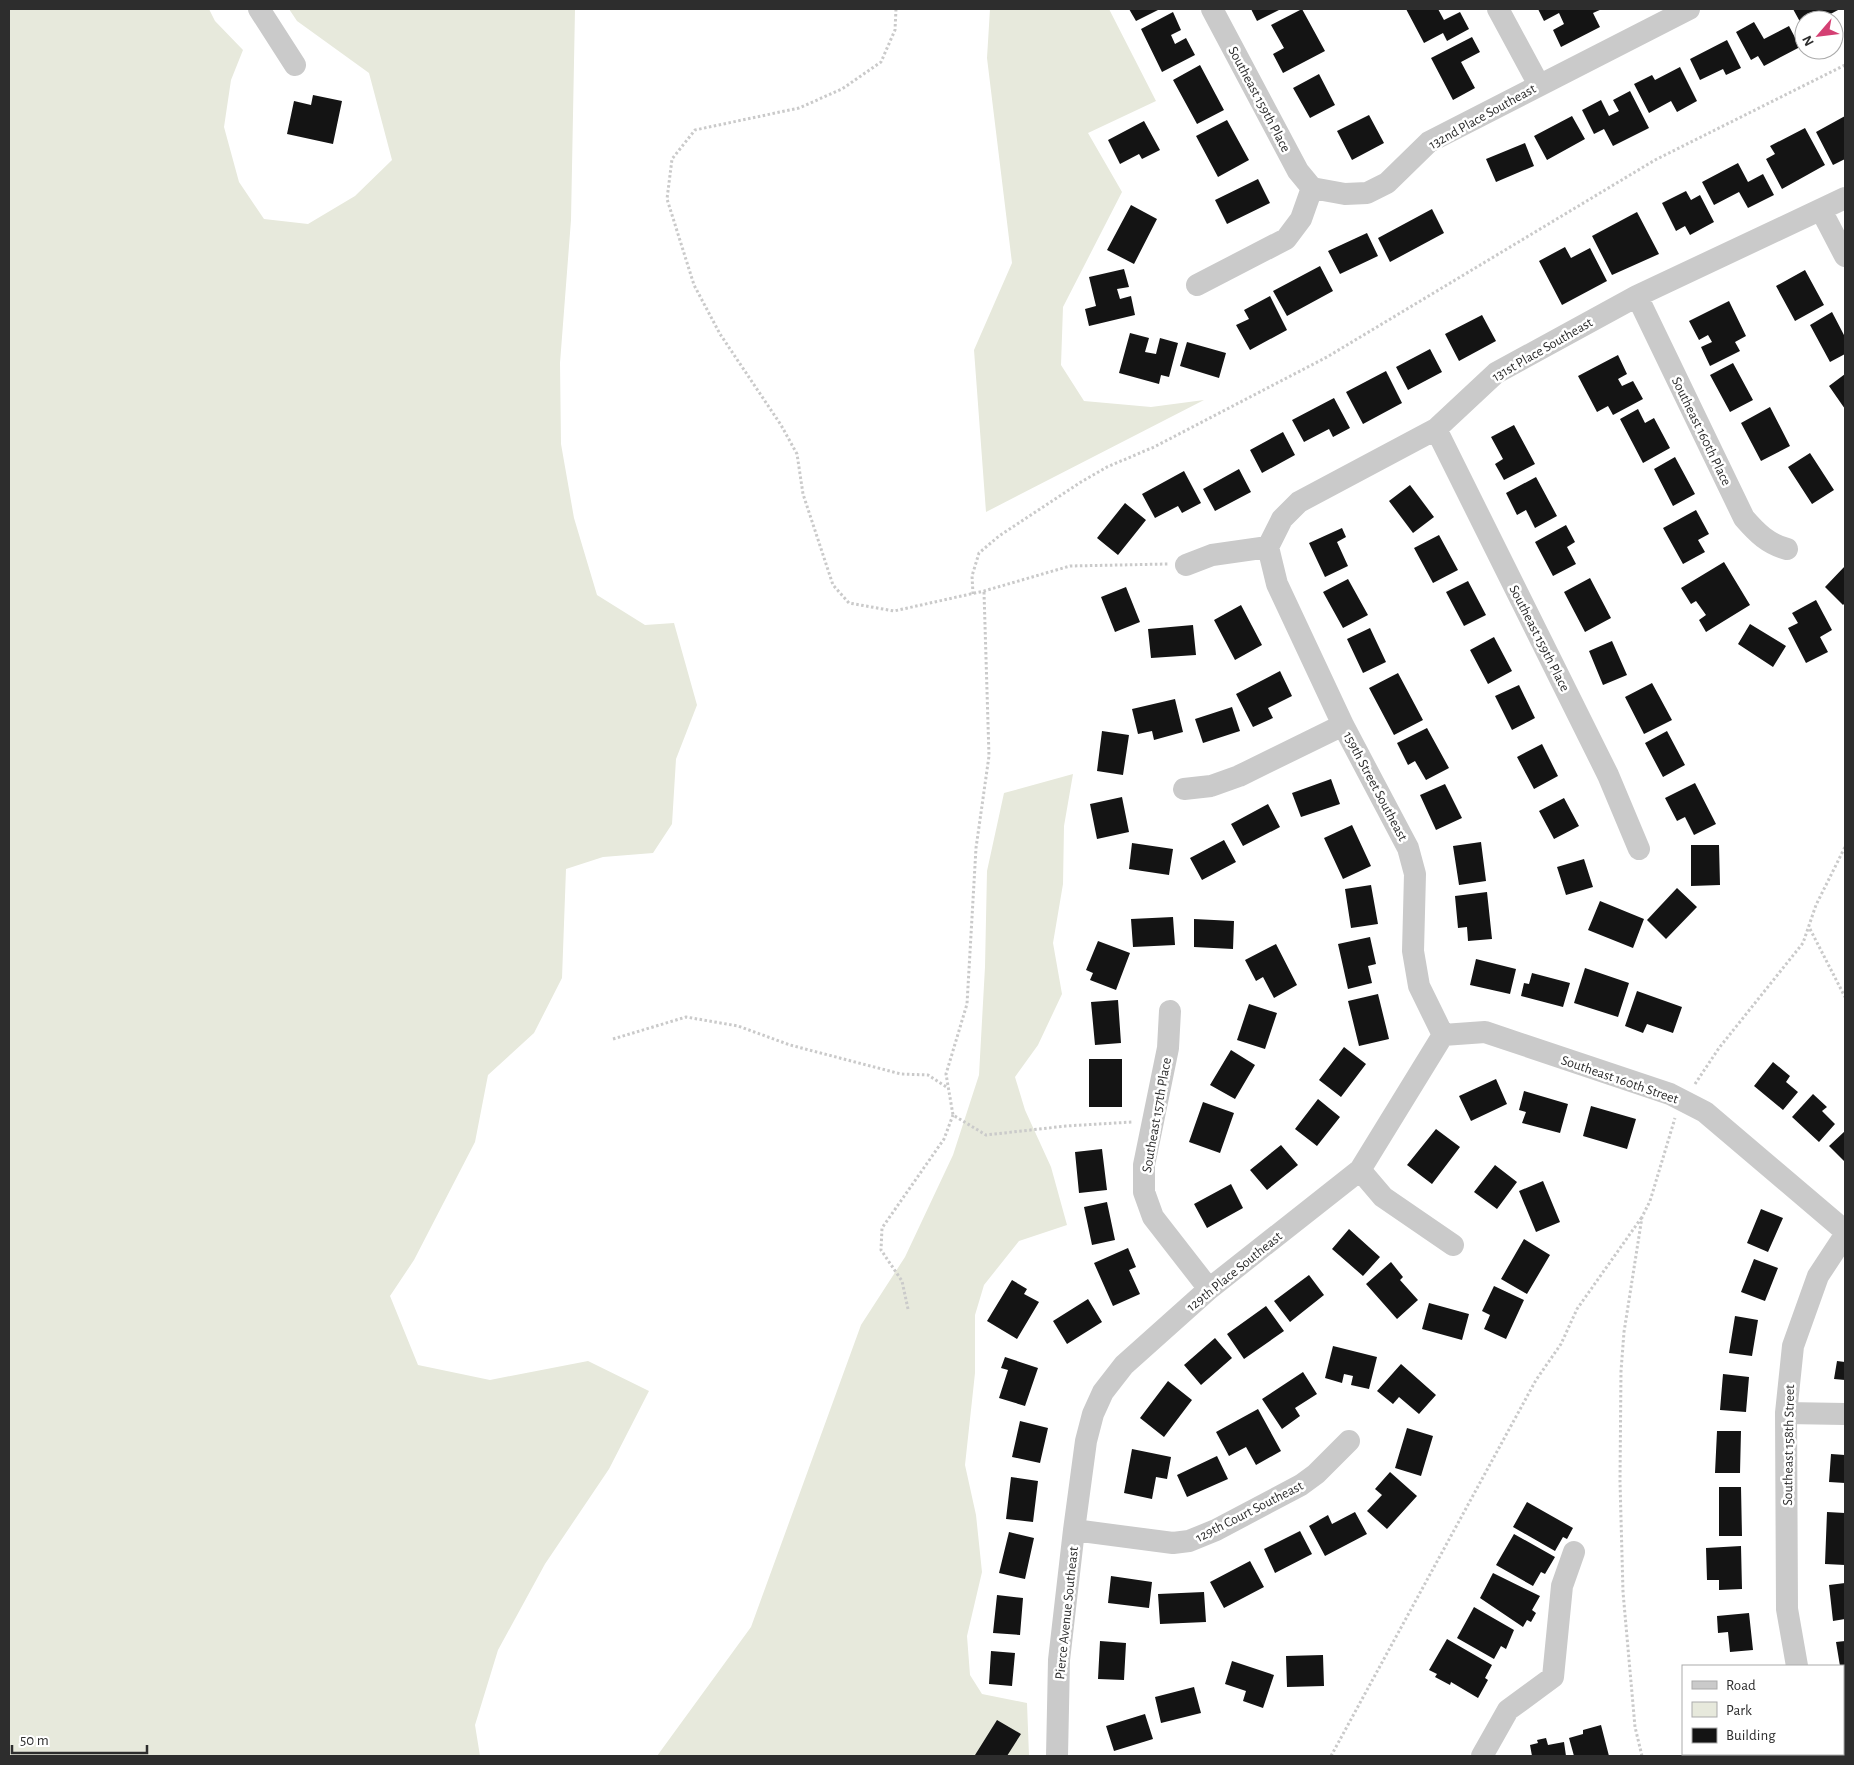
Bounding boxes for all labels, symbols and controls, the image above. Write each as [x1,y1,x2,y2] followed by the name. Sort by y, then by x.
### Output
[1794,10,1844,60] north arrow
[1800,33,1817,48] text: N
[1225,44,1293,155] street label: Southeast 159th Place
[1427,81,1539,152] street label: 132nd Place Southeast
[1490,315,1596,384] street label: 131st Place Southeast
[1669,375,1733,488] street label: Southeast 160th Place
[1506,583,1572,694] street label: Southeast 159th Place
[1340,730,1410,844] street label: 159th Street Southeast
[1559,1053,1680,1107] street label: Southeast 160th Street
[1140,1057,1174,1174] street label: Southeast 157th Place
[1184,1229,1285,1314] street label: 129th Place Southeast
[1781,1384,1797,1506] street label: Southeast 158th Street
[1193,1478,1306,1545] street label: 129th Court Southeast
[1053,1545,1081,1680] street label: Pierce Avenue Southeast
[1682,1665,1844,1755] legend
[1726,1678,1756,1693] text: Road
[1726,1703,1752,1718] text: Park
[12,1722,148,1754] scale bar
[1726,1728,1776,1743] text: Building
[20,1733,49,1748] text: 50 m

